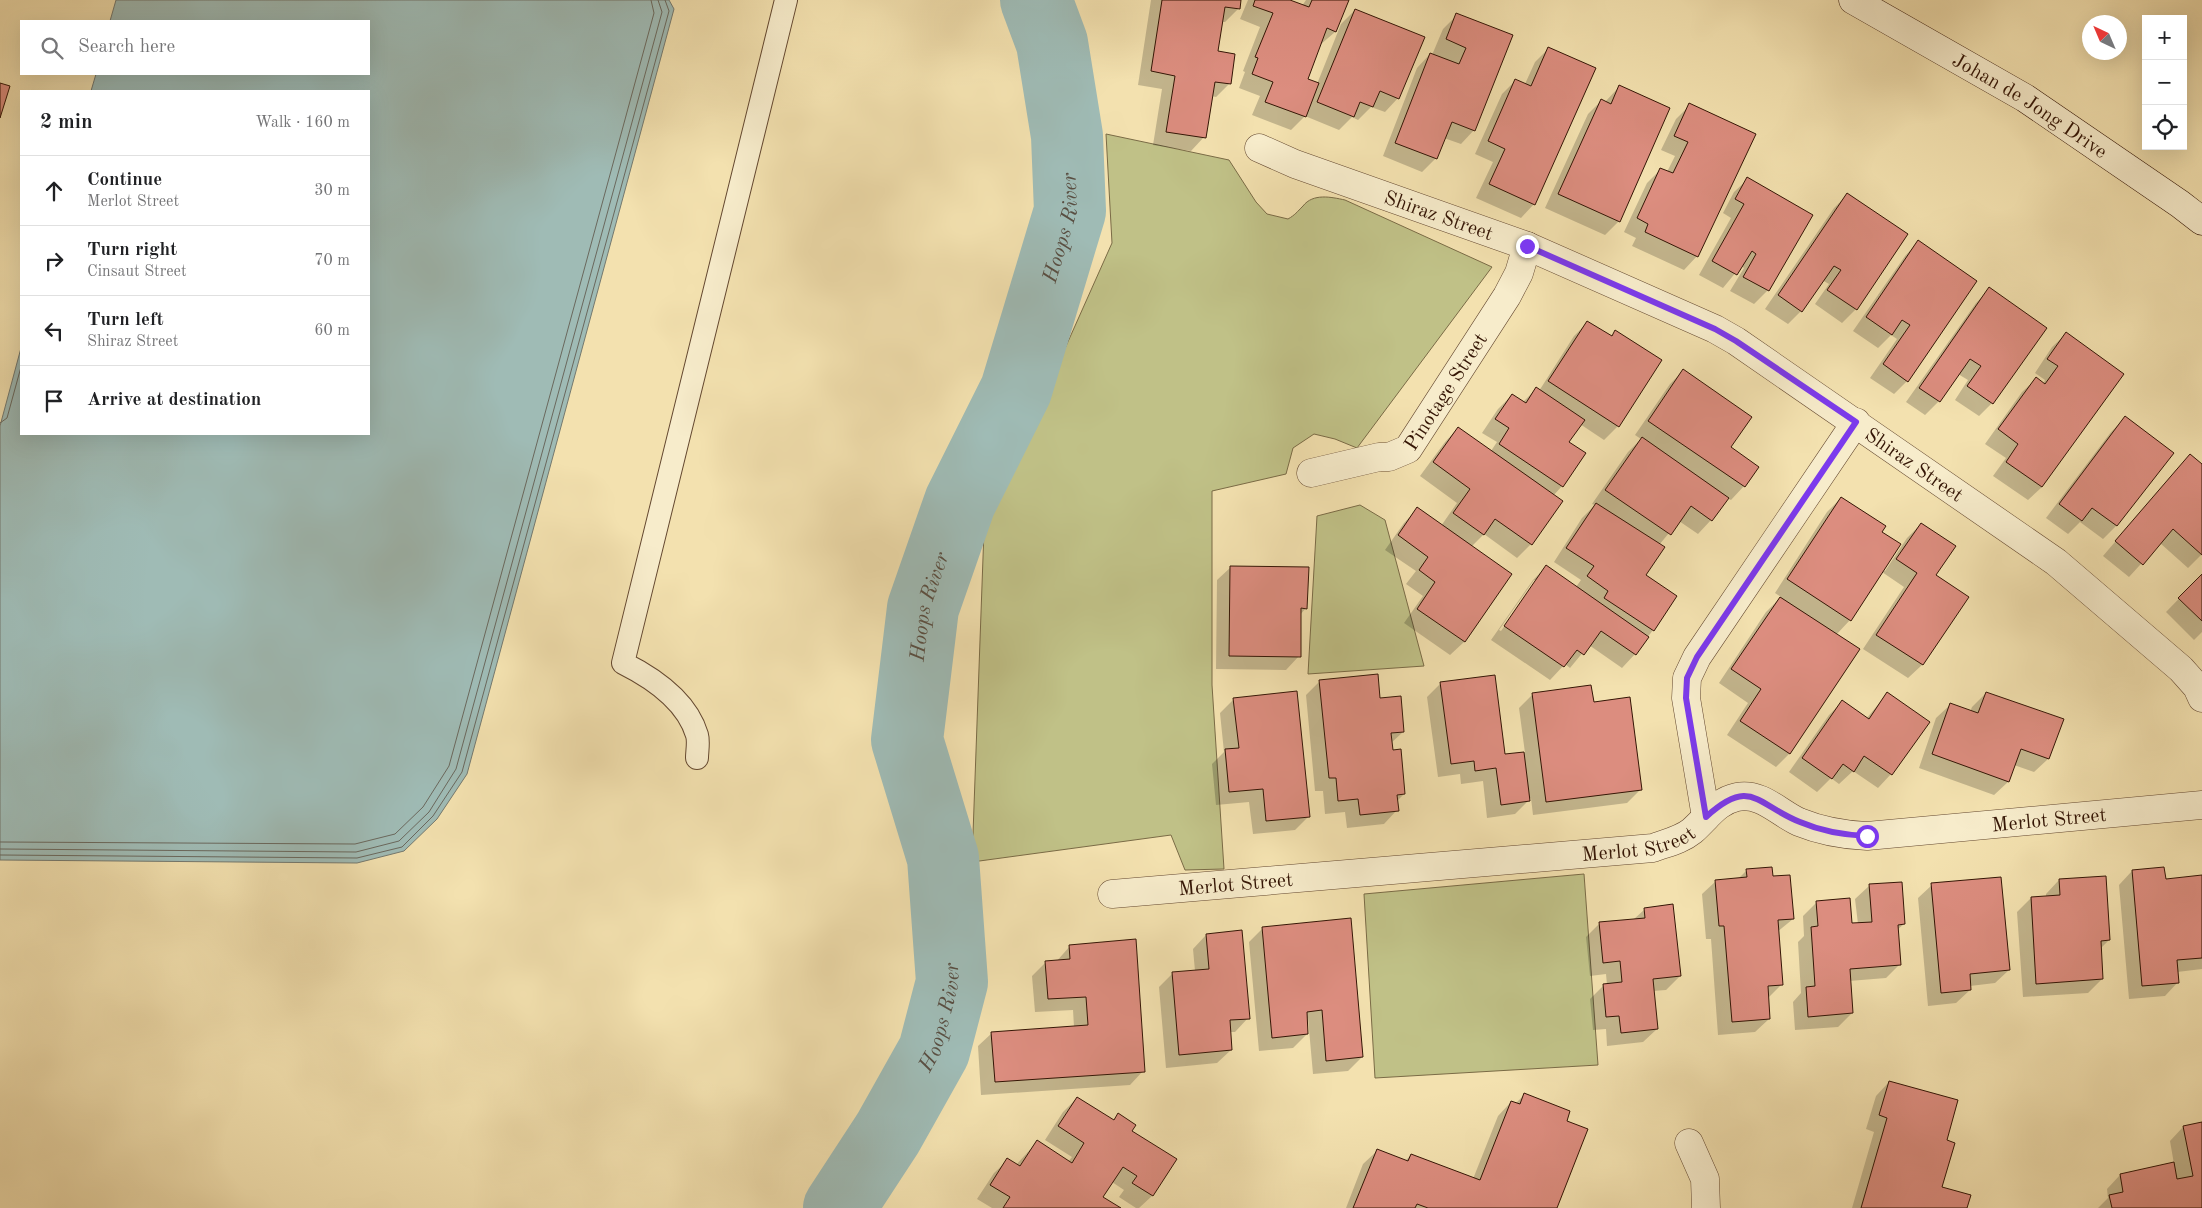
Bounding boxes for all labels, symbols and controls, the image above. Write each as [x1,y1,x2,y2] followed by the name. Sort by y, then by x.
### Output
[2082,15,2127,60] north arrow
[2142,15,2187,150] map controls
[2142,15,2187,60] button: +
[20,20,370,75] search box
[38,34,66,62] icon: search
[78,38,175,57] text: Search here
[1948,51,2110,163] street label: Johan de Jong Drive
[2142,60,2187,105] button: −
[2142,105,2187,150] button: locate
[40,112,93,133] text: 2 min
[255,115,350,131] text: Walk · 160 m
[87,171,162,190] text: Continue
[1040,172,1082,286] water label: Hoops River
[40,177,68,205] icon: ahead
[314,183,350,199] text: 30 m
[1381,188,1495,245] street label: Shiraz Street
[87,194,179,210] text: Merlot Street
[1516,235,1539,258] route end
[87,241,177,260] text: Turn right
[40,247,68,275] icon: right
[314,253,350,269] text: 70 m
[87,264,187,280] text: Cinsaut Street
[87,311,164,330] text: Turn left
[40,317,68,345] icon: left
[314,323,350,339] text: 60 m
[1402,330,1492,455] street label: Pinotage Street
[87,334,178,350] text: Shiraz Street
[40,387,68,415] icon: arrive
[87,391,261,410] text: Arrive at destination
[1861,425,1966,507] street label: Shiraz Street
[907,549,954,664] water label: Hoops River
[1991,806,2107,836] street label: Merlot Street
[1581,824,1700,866] street label: Merlot Street
[1856,825,1879,848] route start
[1178,871,1294,900] street label: Merlot Street
[915,961,964,1077] water label: Hoops River

